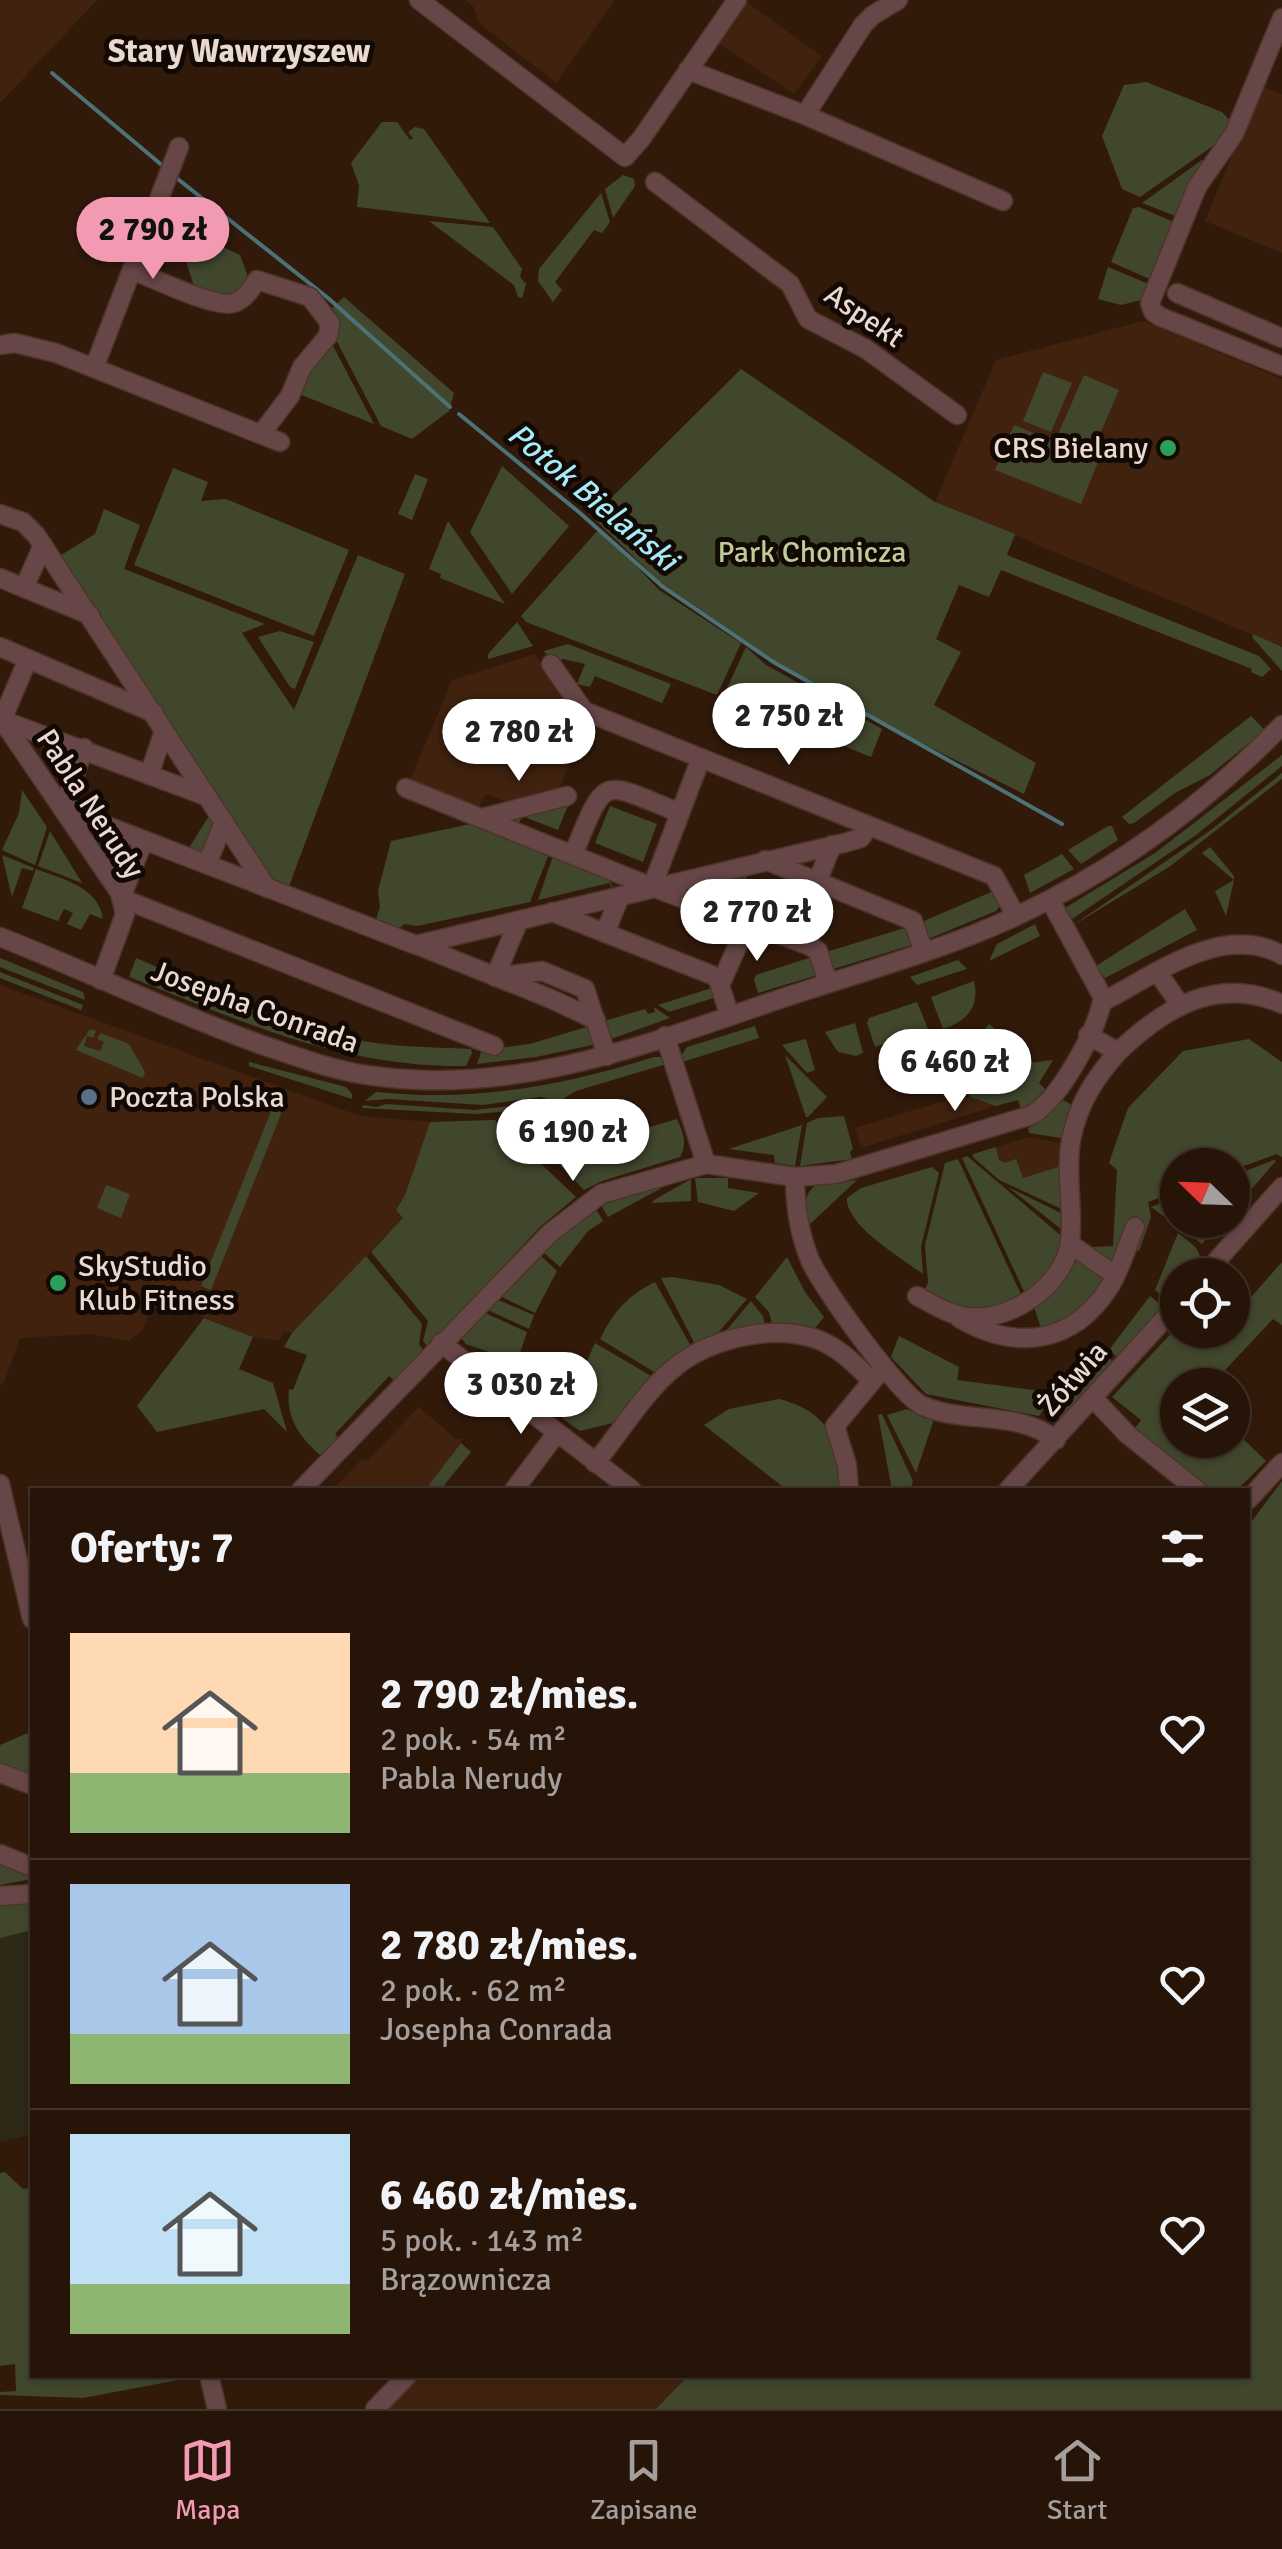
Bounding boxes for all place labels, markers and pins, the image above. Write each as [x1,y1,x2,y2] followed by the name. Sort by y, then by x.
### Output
[50,197,256,282] pin: 2 790 zł
[993,430,1148,467] place label: CRS Bielany
[1157,437,1179,459] marker: CRS Bielany
[686,683,892,768] pin: 2 750 zł
[416,699,622,784] pin: 2 780 zł
[654,879,860,964] pin: 2 770 zł
[852,1029,1058,1114] pin: 6 460 zł
[109,1079,285,1116] place label: Poczta Polska
[78,1086,100,1108] marker: Poczta Polska
[470,1099,676,1184] pin: 6 190 zł
[78,1248,235,1319] place label: SkyStudio Klub Fitness
[47,1272,69,1294] marker: SkyStudio Klub Fitness
[418,1352,624,1437] pin: 3 030 zł

